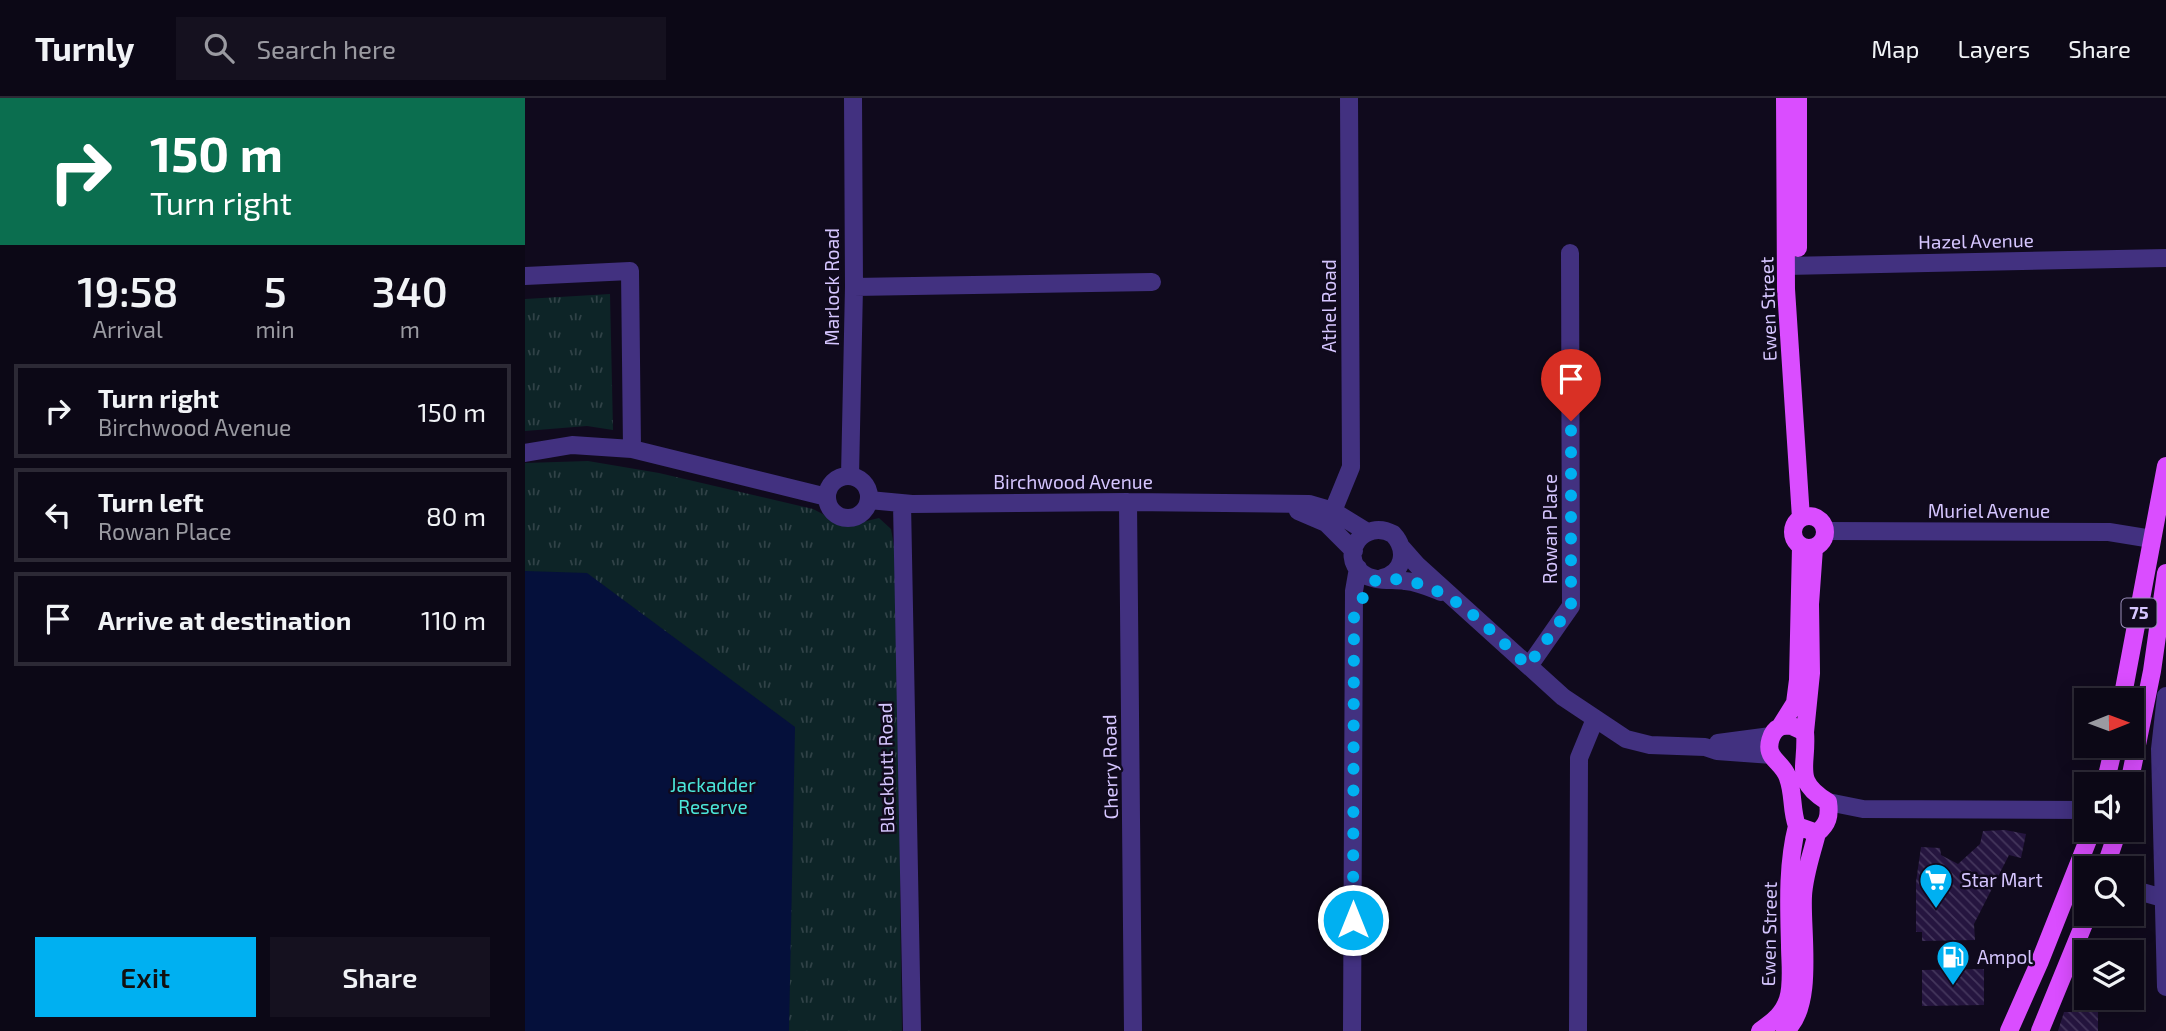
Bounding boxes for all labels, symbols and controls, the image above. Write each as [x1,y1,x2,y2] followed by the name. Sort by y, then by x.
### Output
[176,17,666,80] search box
[35,28,134,68] text: Turnly
[200,29,238,67] icon: search
[256,33,396,64] text: Search here
[1871,34,1919,63] text: Map
[1957,34,2030,63] text: Layers
[2068,34,2131,63] text: Share
[150,123,283,182] text: 150 m
[35,126,126,217] icon: right
[150,183,292,221] text: Turn right
[820,228,843,346] street label: Marlock Road
[1918,228,2034,253] street label: Hazel Avenue
[1754,256,1781,362] street label: Ewen Street
[1317,259,1340,353] street label: Athel Road
[77,265,178,315] text: 19:58
[264,265,287,315] text: 5
[372,265,448,315] text: 340
[93,315,163,343] text: Arrival
[255,315,295,343] text: min
[400,315,420,343] text: m
[1541,349,1601,421] pin
[1552,360,1590,398] icon: arrive
[98,382,219,413] text: Turn right
[39,392,77,430] icon: right
[417,396,486,427] text: 150 m
[98,413,291,441] text: Birchwood Avenue
[993,470,1153,493] street label: Birchwood Avenue
[1538,474,1561,584] street label: Rowan Place
[98,486,204,517] text: Turn left
[39,496,77,534] icon: left
[1928,499,2050,522] street label: Muriel Avenue
[426,500,486,531] text: 80 m
[98,517,232,545] text: Rowan Place
[2121,598,2157,628] road number: 75
[39,600,77,638] icon: arrive
[98,604,351,635] text: Arrive at destination
[421,604,486,635] text: 110 m
[2074,688,2144,758] north arrow
[2074,688,2144,1010] map controls
[873,702,898,834] street label: Blackbutt Road
[1097,714,1122,820] street label: Cherry Road
[2074,772,2144,842] button: sound
[670,773,756,818] park label: Jackadder Reserve
[2074,856,2144,926] button: search
[1917,861,1955,910] supermarket icon: Star Mart
[1961,868,2043,891] place label: Star Mart
[1756,882,1781,986] street label: Ewen Street
[1316,883,1390,957] position arrow
[35,937,256,1017] button: Exit
[270,937,490,1017] button: Share
[1934,938,1972,987] fuel station icon: Ampol
[2074,940,2144,1010] button: layers
[1977,945,2033,968] place label: Ampol

